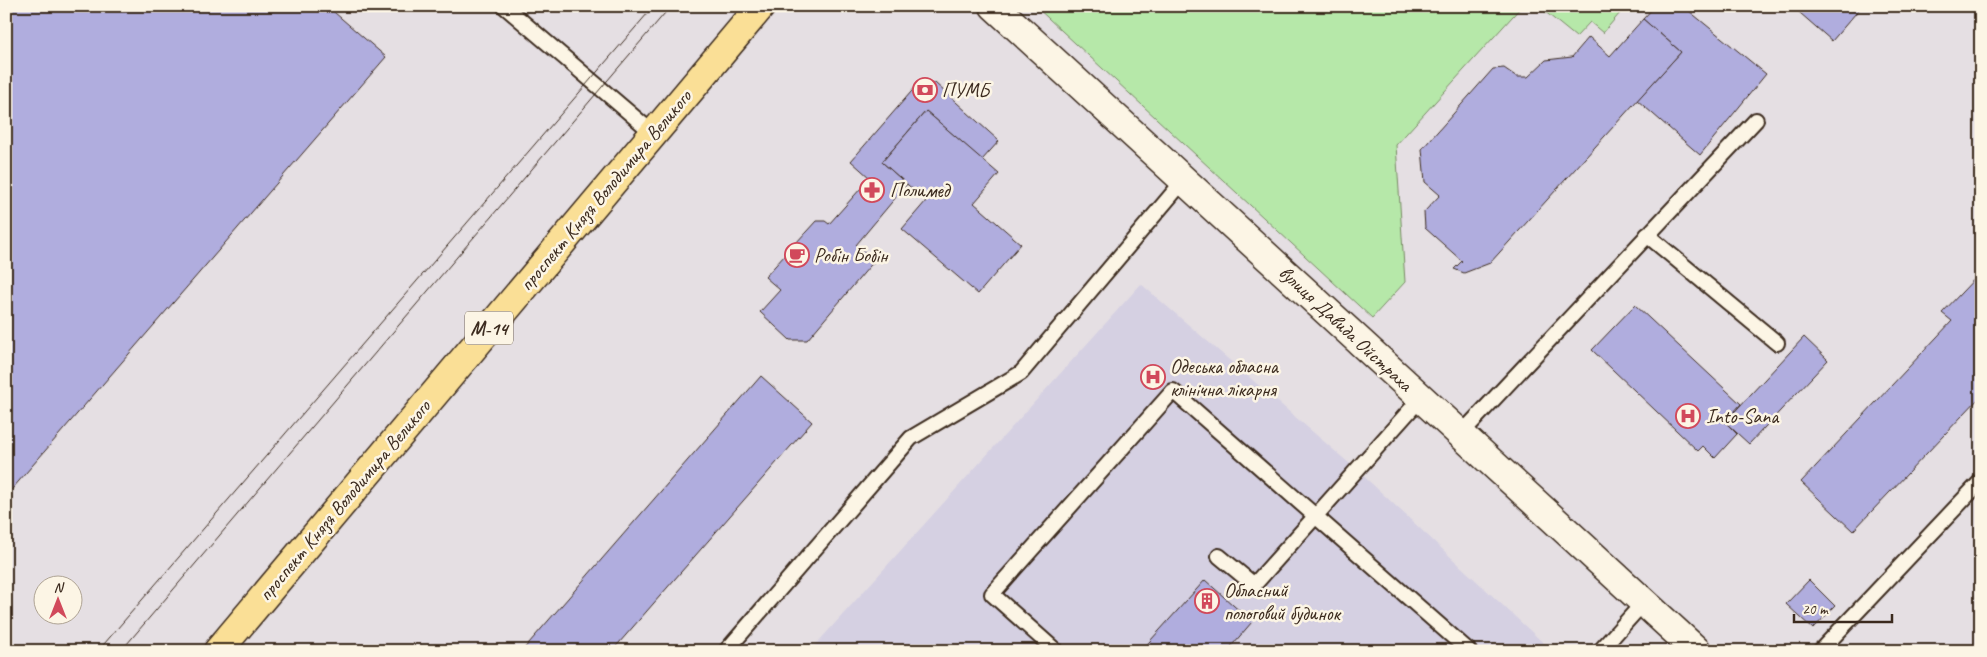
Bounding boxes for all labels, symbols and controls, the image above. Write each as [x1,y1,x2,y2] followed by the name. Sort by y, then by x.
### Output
[912,77,938,103] bank icon: ПУМБ
[942,78,992,103] place label: ПУМБ
[514,84,698,296] street label: проспект Князя Володимира Великого
[859,177,885,203] pharmacy icon: Полимед
[890,178,952,203] place label: Полимед
[784,242,810,268] cafe icon: Робін Бобін
[814,243,889,268] place label: Робін Бобін
[1274,260,1419,398] street label: вулиця Давида Ойстраха
[465,312,513,344] road number: М-14
[1170,354,1280,402] place label: Одеська обласна клінічна лікарня
[1140,364,1166,390] hospital icon: Одеська обласна клінічна лікарня
[253,394,437,606] street label: проспект Князя Володимира Великого
[1675,403,1701,429] hospital icon: Into-Sana
[1706,404,1780,429] place label: Into-Sana
[32,574,82,624] north arrow
[1224,578,1342,626] place label: Обласний пологовий будинок
[54,579,65,596] text: N
[1194,588,1220,614] building icon: Обласний пологовий будинок
[1794,592,1892,624] scale bar
[1802,600,1829,619] text: 20 m

